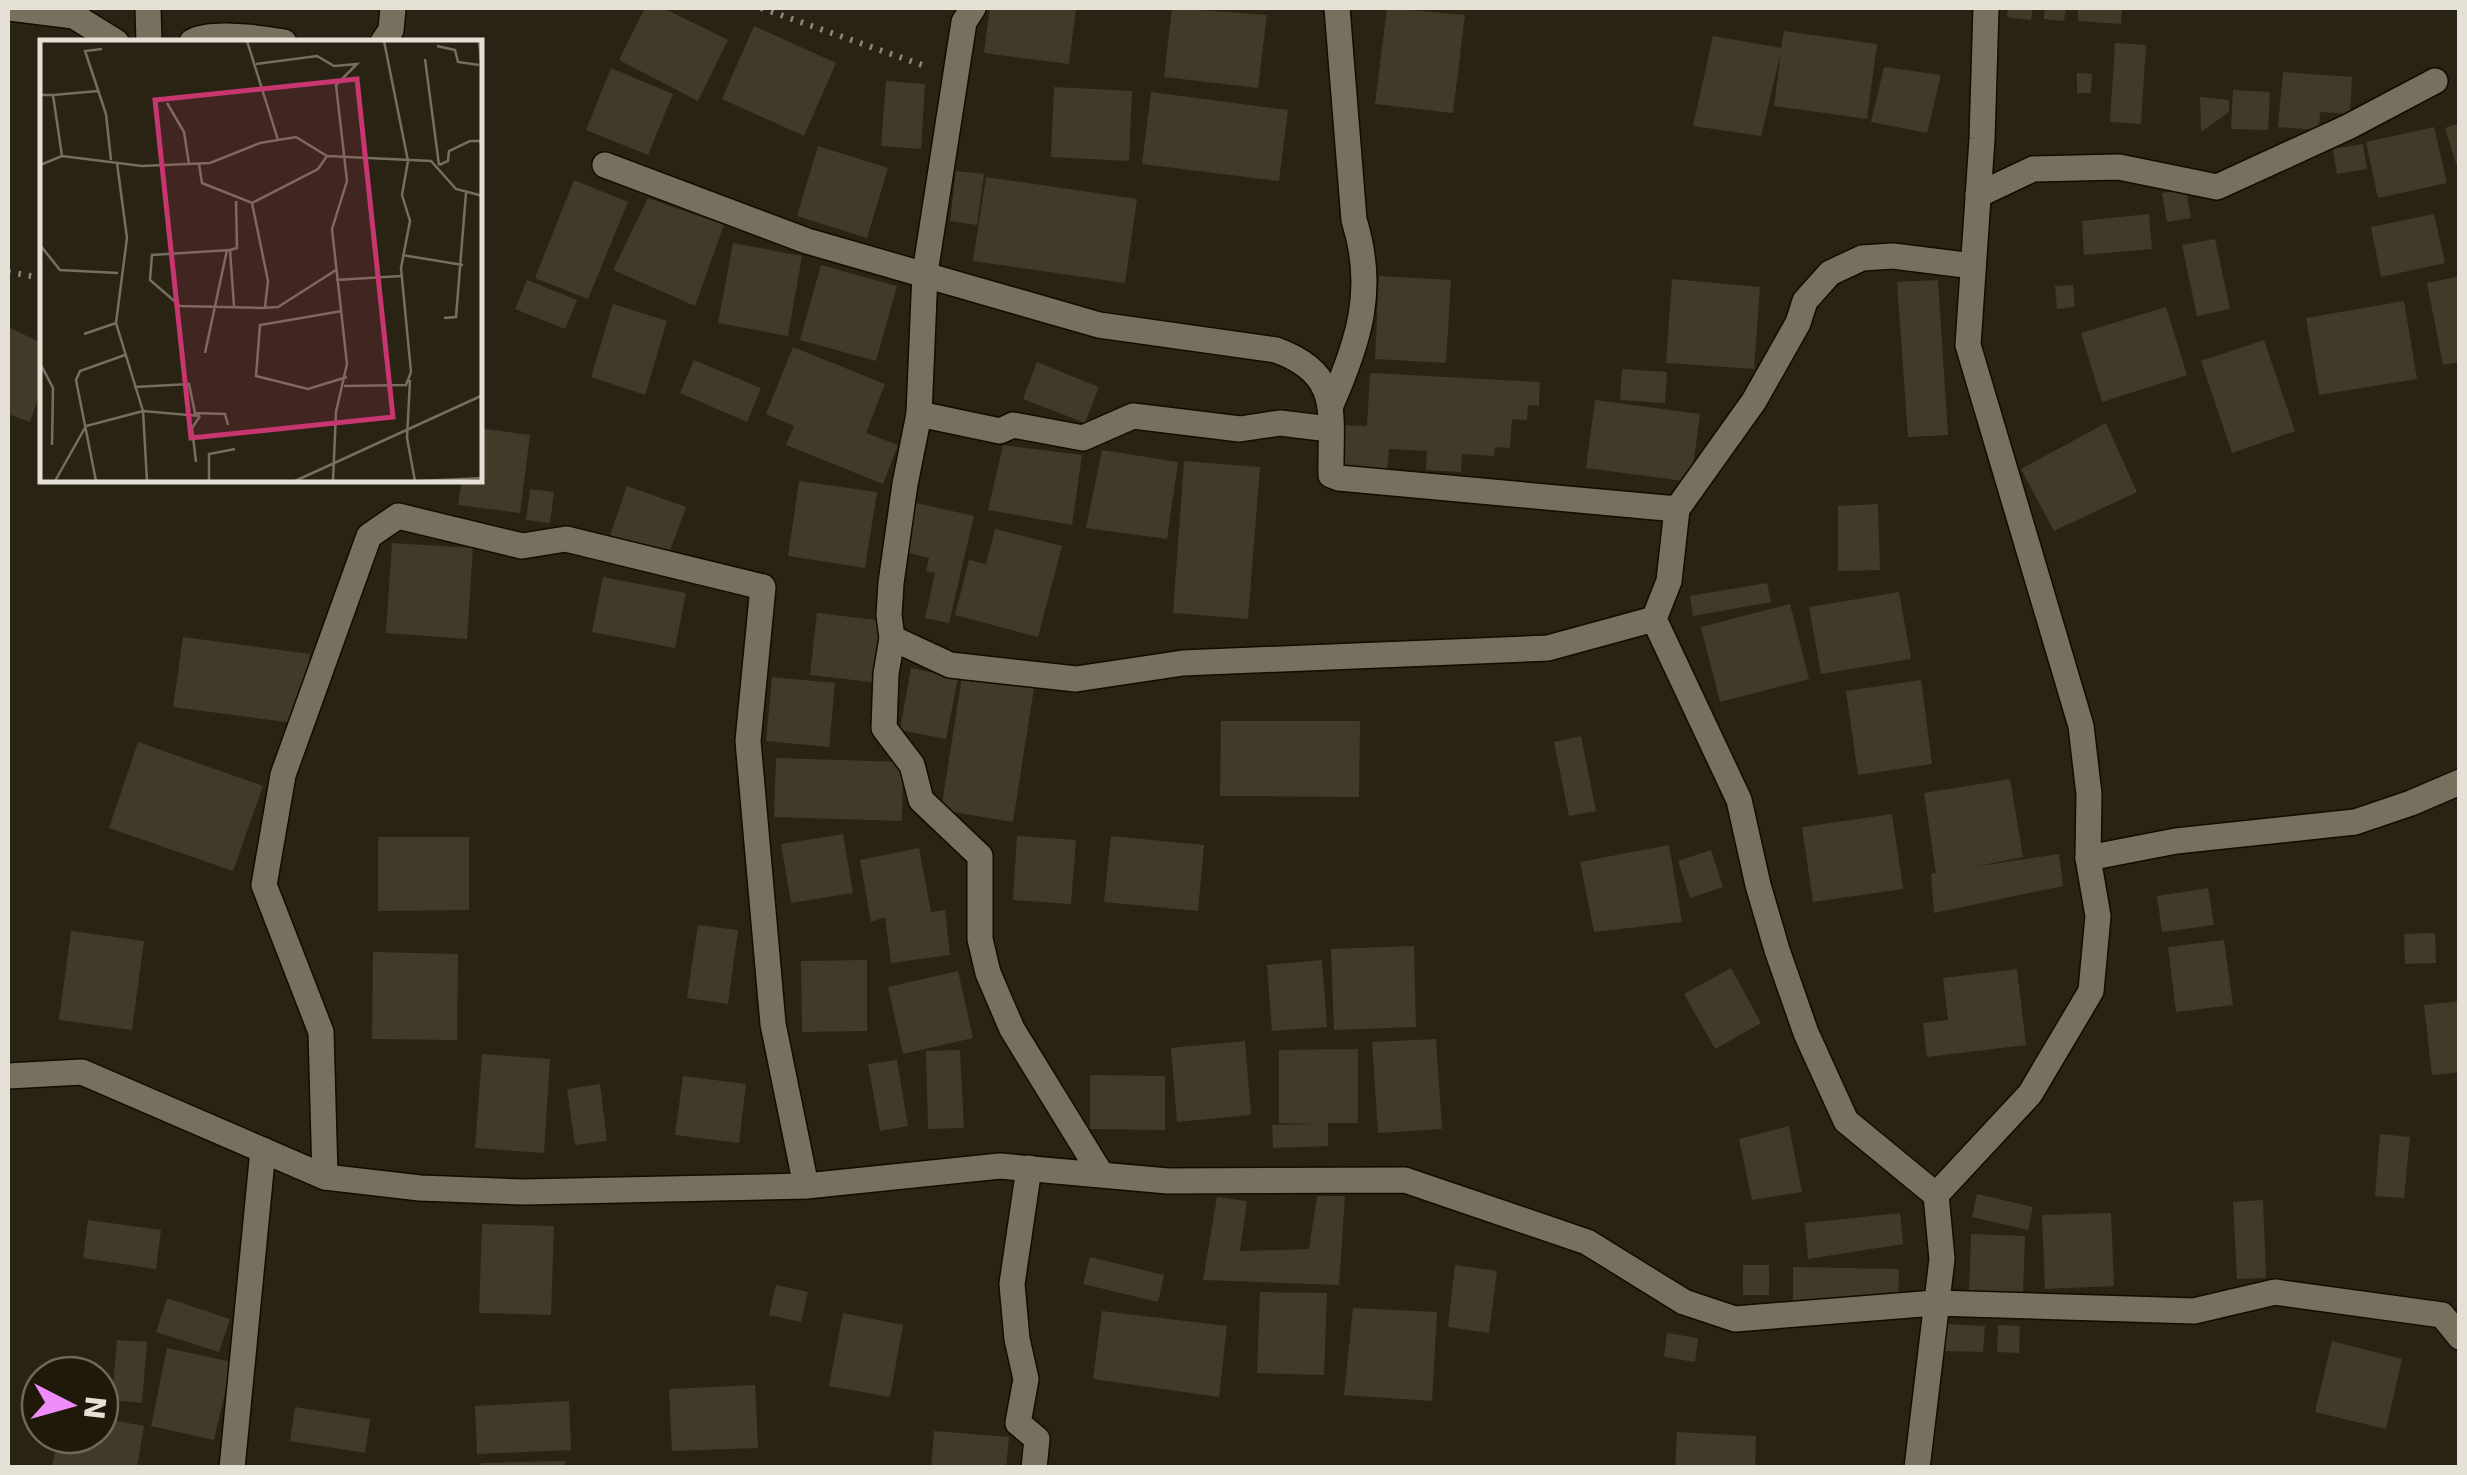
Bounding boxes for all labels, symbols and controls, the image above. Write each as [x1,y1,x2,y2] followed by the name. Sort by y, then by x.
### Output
[40,40,482,482] inset map
[20,1355,120,1455] north arrow
[77,1394,112,1421] text: N

